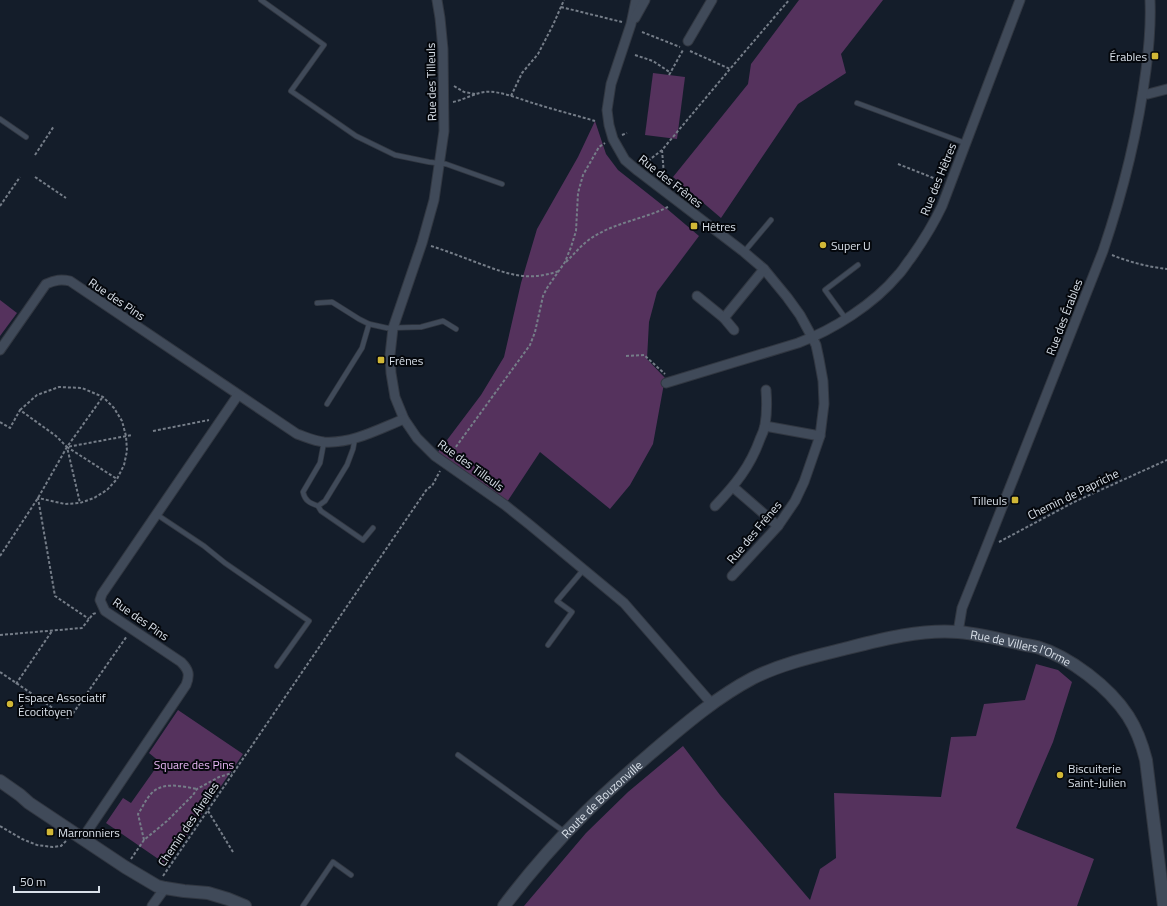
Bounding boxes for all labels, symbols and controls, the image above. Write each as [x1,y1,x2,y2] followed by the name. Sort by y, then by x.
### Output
[421,42,441,121] street label: Rue des Tilleuls
[1109,47,1147,66] place label: Érables
[1150,51,1160,61] marker: Érables
[915,139,961,218] street label: Rue des Hêtres
[635,150,708,213] street label: Rue des Frênes
[702,217,736,236] place label: Hêtres
[689,221,699,231] marker: Hêtres
[831,236,871,255] place label: Super U
[818,240,828,250] marker: Super U
[85,273,150,325] street label: Rue des Pins
[1041,276,1087,358] street label: Rue des Érables
[389,351,424,370] place label: Frênes
[376,355,386,365] marker: Frênes
[434,434,509,496] street label: Rue des Tilleuls
[1024,464,1122,524] street label: Chemin de Papriche
[972,491,1007,510] place label: Tilleuls
[1010,495,1020,505] marker: Tilleuls
[722,496,786,568] street label: Rue des Frênes
[109,593,173,646] street label: Rue des Pins
[969,624,1075,671] street label: Rue de Villers l'Orme
[18,688,106,721] place label: Espace Associatif Écocitoyen
[5,699,15,709] marker: Espace Associatif Écocitoyen
[154,755,235,774] park label: Square des Pins
[556,755,646,842] street label: Route de Bouzonville
[1068,759,1126,792] place label: Biscuiterie Saint-Julien
[1055,770,1065,780] marker: Biscuiterie Saint-Julien
[153,778,224,870] street label: Chemin des Airelles
[58,823,120,842] place label: Marronniers
[45,827,55,837] marker: Marronniers
[14,868,99,894] scale bar
[20,872,46,891] text: 50 m

